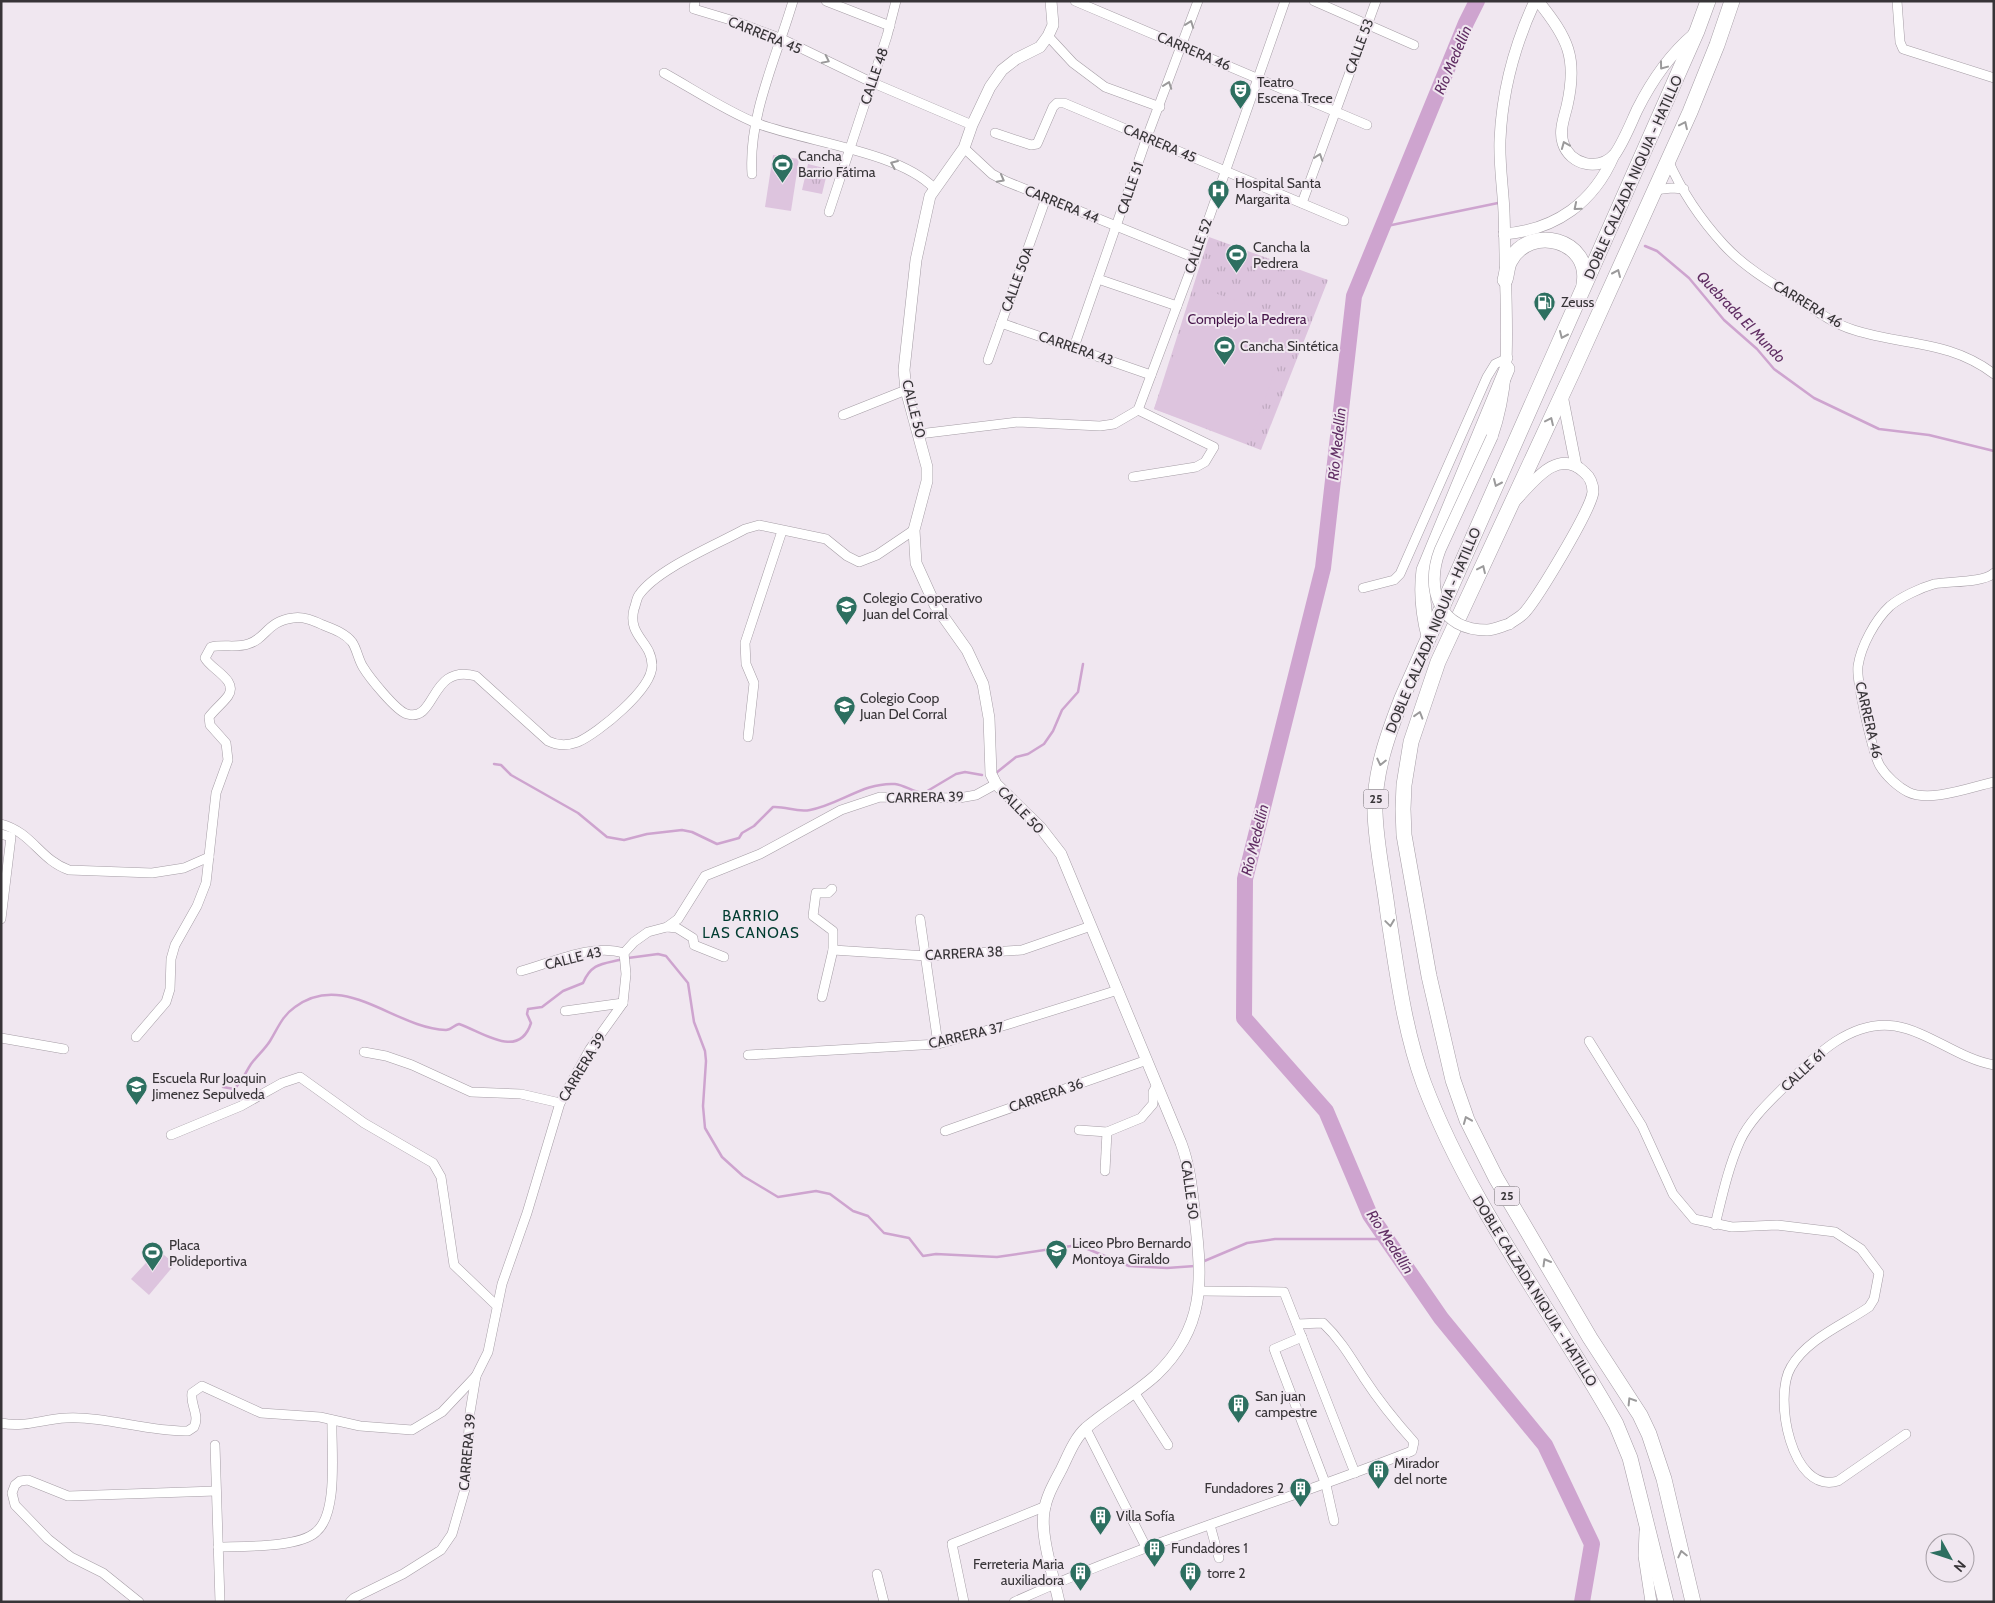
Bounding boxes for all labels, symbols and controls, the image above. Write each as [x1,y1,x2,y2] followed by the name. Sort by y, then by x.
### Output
[726,12,804,58] street label: CARRERA 45
[1341,16,1377,76] street label: CALLE 53
[1184,20,1194,28] one-way arrow
[1430,23,1476,97] water label: Río Medellín
[1155,27,1234,75] street label: CARRERA 46
[856,45,892,107] street label: CALLE 48
[821,54,830,64] one-way arrow
[1661,60,1669,69] one-way arrow
[1580,72,1686,282] street label: DOBLE CALZADA NIQUIA - HATILLO
[1257,73,1333,107] place label: Teatro Escena Trece
[1229,78,1253,109] theatre icon: Teatro Escena Trece
[1162,81,1172,90] one-way arrow
[1121,120,1199,166] street label: CARRERA 45
[1677,121,1688,130] one-way arrow
[1561,141,1571,150] one-way arrow
[798,147,876,181] place label: Cancha Barrio Fátima
[770,152,794,183] sports icon: Cancha Barrio Fátima
[1313,153,1323,162] one-way arrow
[890,159,899,170] one-way arrow
[1113,159,1147,217] street label: CALLE 51
[996,173,1005,183] one-way arrow
[1235,174,1321,208] place label: Hospital Santa Margarita
[1207,179,1231,210] hospital icon: Hospital Santa Margarita
[1022,181,1102,227] street label: CARRERA 44
[1574,201,1583,209] one-way arrow
[1180,216,1216,276] street label: CALLE 52
[1253,238,1310,272] place label: Cancha la Pedrera
[1225,243,1249,274] sports icon: Cancha la Pedrera
[997,244,1037,314] street label: CALLE 50A
[1693,268,1789,367] water label: Quebrada El Mundo
[1611,269,1621,278] one-way arrow
[1770,276,1846,332] street label: CARRERA 46
[1533,290,1557,321] fuel station icon: Zeuss
[1561,293,1595,311] place label: Zeuss
[1188,310,1307,328] park label: Complejo la Pedrera
[1036,327,1116,369] street label: CARRERA 43
[1558,330,1569,339] one-way arrow
[1212,334,1236,365] sports icon: Cancha Sintética
[1240,337,1339,355] place label: Cancha Sintética
[898,378,930,440] street label: CALLE 50
[1324,407,1350,481] water label: Río Medellín
[1544,417,1554,426] one-way arrow
[1492,478,1503,487] one-way arrow
[1381,524,1485,736] street label: DOBLE CALZADA NIQUIA - HATILLO
[1475,565,1486,574] one-way arrow
[862,589,983,623] place label: Colegio Cooperativo Juan del Corral
[835,594,859,625] school or university icon: Colegio Cooperativo Juan del Corral
[1851,680,1887,760] street label: CARRERA 46
[859,689,948,723] place label: Colegio Coop Juan Del Corral
[832,694,856,725] school or university icon: Colegio Coop Juan Del Corral
[1414,712,1424,720] one-way arrow
[1376,758,1387,767] one-way arrow
[994,782,1048,838] street label: CALLE 50
[886,787,964,807] street label: CARRERA 39
[1364,790,1388,809] road number: 25
[1237,802,1273,878] water label: Río Medellín
[702,907,800,942] district label: BARRIO LAS CANOAS
[1384,920,1395,928] one-way arrow
[543,942,603,974] street label: CALLE 43
[924,942,1004,964] street label: CARRERA 38
[927,1018,1005,1052] street label: CARRERA 37
[554,1029,610,1105] street label: CARRERA 39
[1777,1045,1829,1095] street label: CALLE 61
[151,1069,267,1103] place label: Escuela Rur Joaquin Jimenez Sepulveda
[124,1074,148,1105] school or university icon: Escuela Rur Joaquin Jimenez Sepulveda
[1006,1074,1086,1116] street label: CARRERA 36
[1463,1116,1474,1125] one-way arrow
[1177,1159,1203,1221] street label: CALLE 50
[1494,1186,1520,1206] road number: 25
[1469,1192,1601,1390] street label: DOBLE CALZADA NIQUIA - HATILLO
[1363,1207,1417,1277] water label: Río Medellín
[1072,1234,1192,1268] place label: Liceo Pbro Bernardo Montoya Giraldo
[169,1236,247,1270] place label: Placa Polideportiva
[1044,1239,1068,1270] school or university icon: Liceo Pbro Bernardo Montoya Giraldo
[141,1241,165,1272] sports icon: Placa Polideportiva
[1542,1259,1552,1268] one-way arrow
[1255,1387,1317,1421] place label: San juan campestre
[1227,1392,1251,1423] building icon: San juan campestre
[1627,1397,1637,1406] one-way arrow
[455,1413,479,1491] street label: CARRERA 39
[1394,1454,1447,1488] place label: Mirador del norte
[1366,1459,1390,1490] building icon: Mirador del norte
[1288,1476,1312,1507] building icon: Fundadores 2
[1204,1479,1284,1497] place label: Fundadores 2
[1088,1504,1112,1535] building icon: Villa Sofía
[1116,1507,1175,1525] place label: Villa Sofía
[1925,1533,1975,1583] north arrow
[1143,1536,1167,1567] building icon: Fundadores 1
[1171,1539,1248,1557] place label: Fundadores 1
[1677,1550,1688,1559] one-way arrow
[973,1555,1064,1589] place label: Ferreteria Maria auxiliadora
[1950,1557,1970,1576] text: N
[1068,1560,1092,1591] building icon: Ferreteria Maria auxiliadora
[1179,1561,1203,1592] building icon: torre 2
[1207,1564,1246,1582] place label: torre 2

